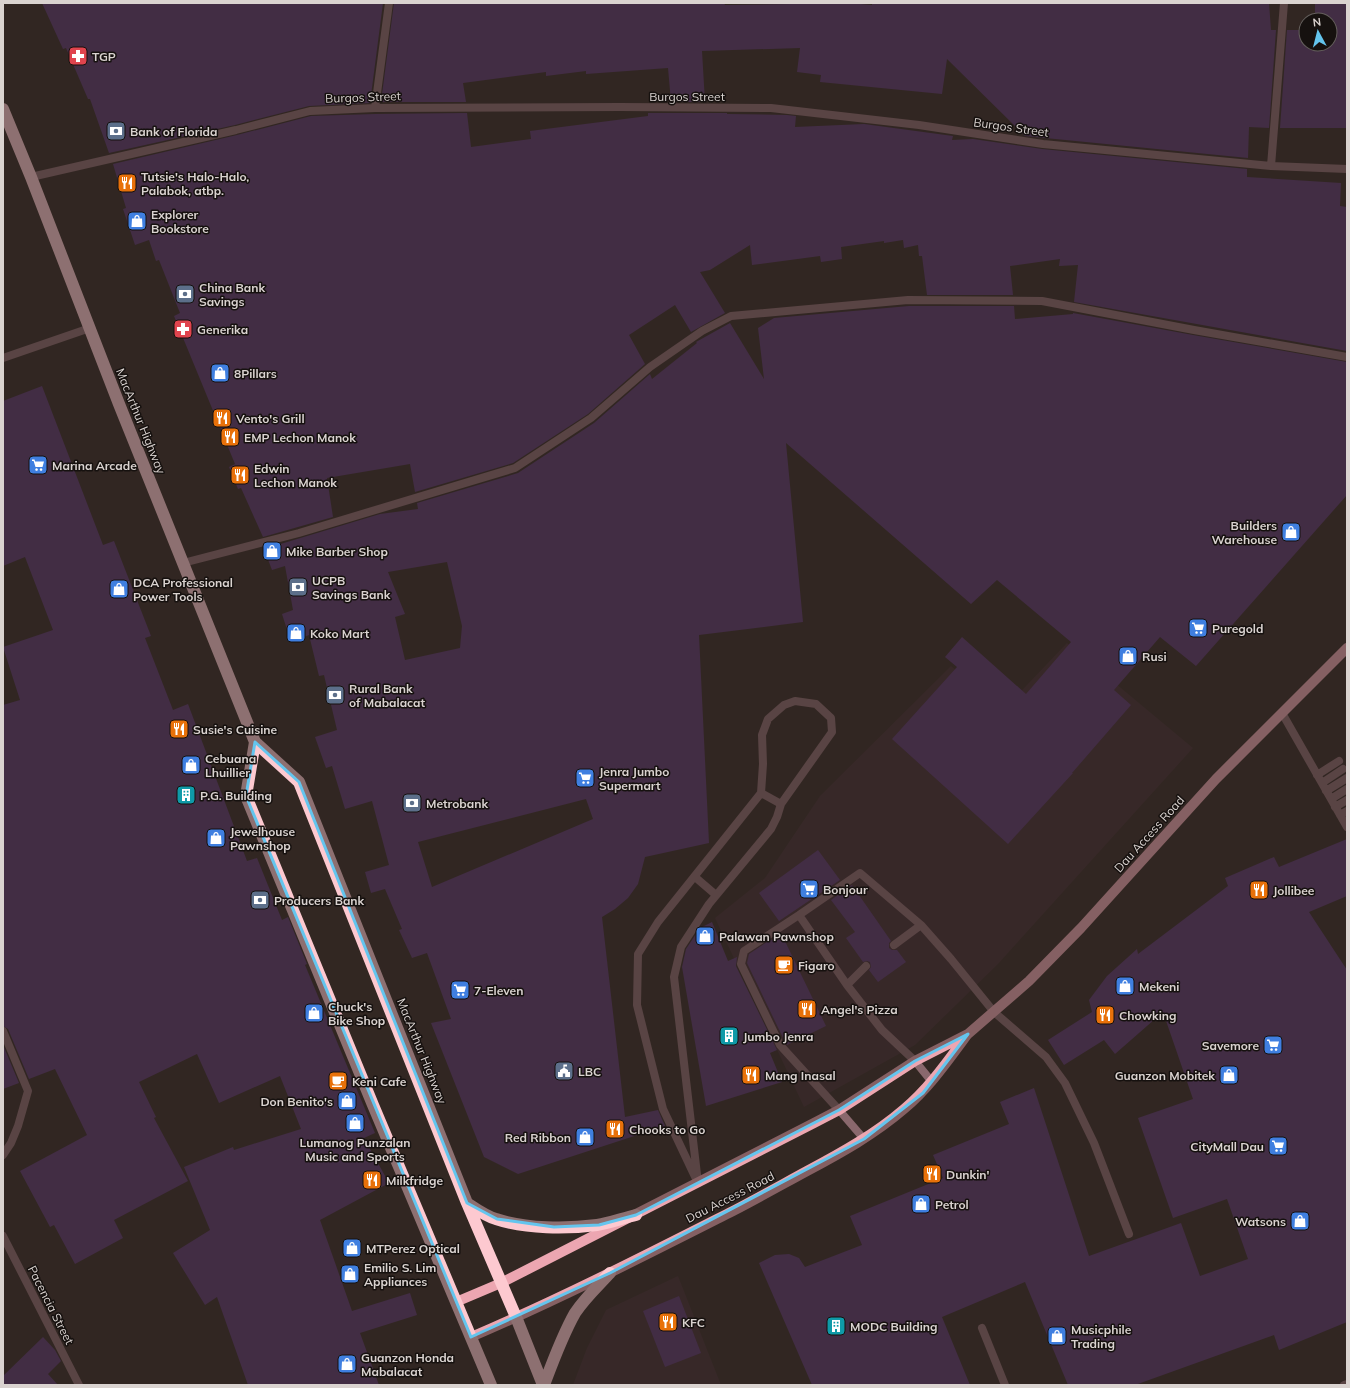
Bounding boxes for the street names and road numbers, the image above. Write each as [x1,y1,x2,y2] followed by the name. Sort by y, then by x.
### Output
[325,88,401,106] street label: Burgos Street
[649,89,725,104] street label: Burgos Street
[972,114,1050,140] street label: Burgos Street
[113,366,169,477] street label: MacArthur Highway
[1111,793,1187,875] street label: Dau Access Road
[394,996,450,1107] street label: MacArthur Highway
[683,1168,777,1226] street label: Dau Access Road
[25,1263,77,1347] street label: Pacencia Street

